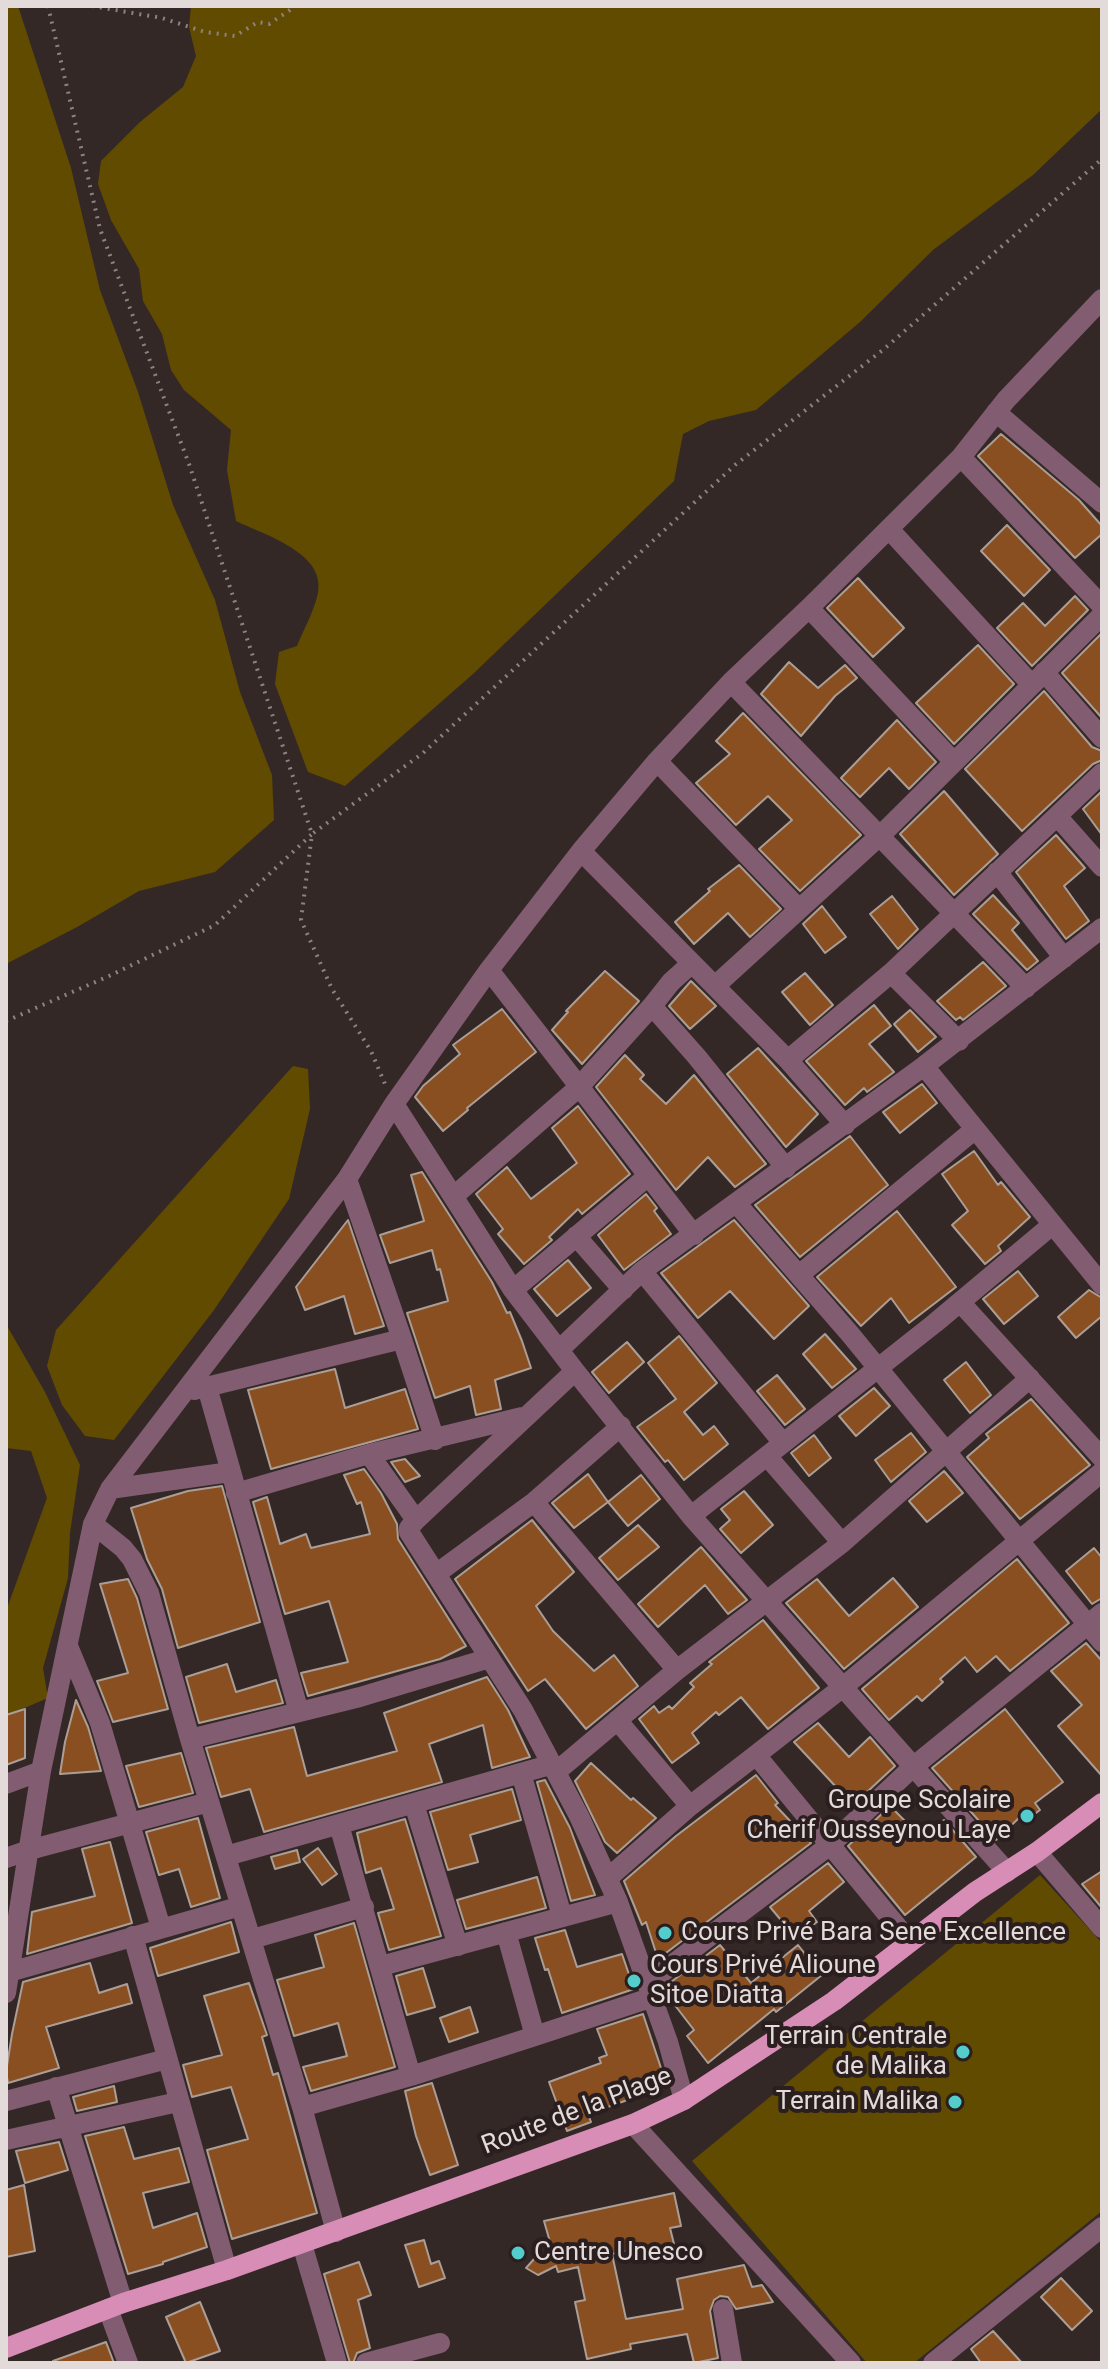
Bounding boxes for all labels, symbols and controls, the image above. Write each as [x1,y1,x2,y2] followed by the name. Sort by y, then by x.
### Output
[747,1785,1011,1846] place label: Groupe Scolaire Cherif Ousseynou Laye
[1018,1807,1036,1825] marker: Groupe Scolaire Cherif Ousseynou Laye
[681,1917,1066,1949] place label: Cours Privé Bara Sene Excellence
[656,1924,674,1942] marker: Cours Privé Bara Sene Excellence
[650,1950,876,2012] place label: Cours Privé Alioune Sitoe Diatta
[625,1972,643,1990] marker: Cours Privé Alioune Sitoe Diatta
[764,2021,947,2082] place label: Terrain Centrale de Malika
[954,2043,972,2061] marker: Terrain Centrale de Malika
[478,2061,676,2163] street label: Route de la Plage
[776,2086,939,2118] place label: Terrain Malika
[946,2093,964,2111] marker: Terrain Malika
[534,2237,703,2269] place label: Centre Unesco
[509,2244,527,2262] marker: Centre Unesco

